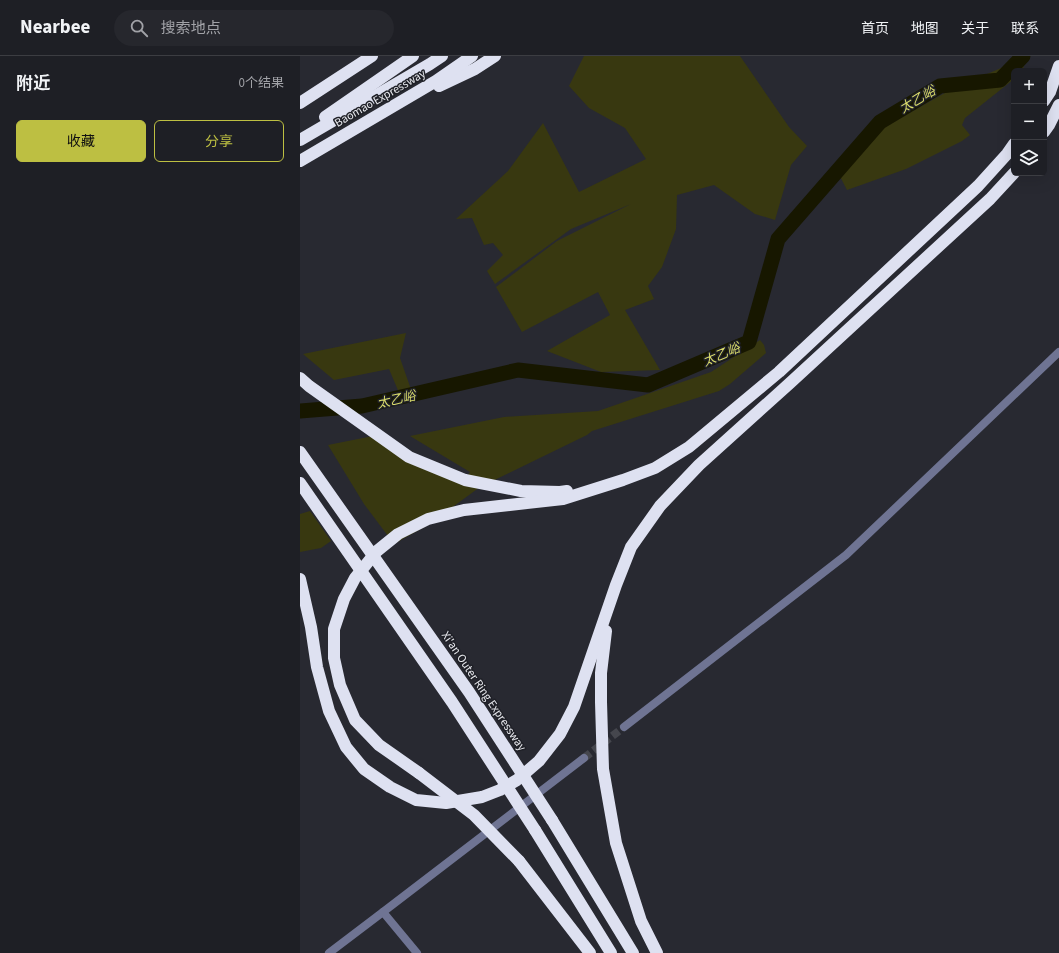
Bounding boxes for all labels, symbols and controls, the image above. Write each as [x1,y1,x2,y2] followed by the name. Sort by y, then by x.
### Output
[114,10,394,46] search box
[20,14,90,41] text: Nearbee
[128,17,150,39] icon: search
[160,18,220,39] text: 搜索地点
[861,19,889,39] text: 首页
[911,19,939,39] text: 地图
[961,19,989,39] text: 关于
[1011,19,1039,39] text: 联系
[332,65,429,131] street label: Baomao Expressway
[1011,68,1047,176] map controls
[1011,68,1047,104] button: +
[16,72,50,96] text: 附近
[239,74,284,92] text: 0个结果
[896,81,941,118] water label: 太乙峪
[1011,104,1047,140] button: −
[16,120,146,162] button: 收藏
[154,120,284,162] button: 分享
[1011,140,1047,176] button: layers
[700,338,745,371] water label: 太乙峪
[375,386,419,413] water label: 太乙峪
[437,628,530,755] street label: Xi'an Outer Ring Expressway

